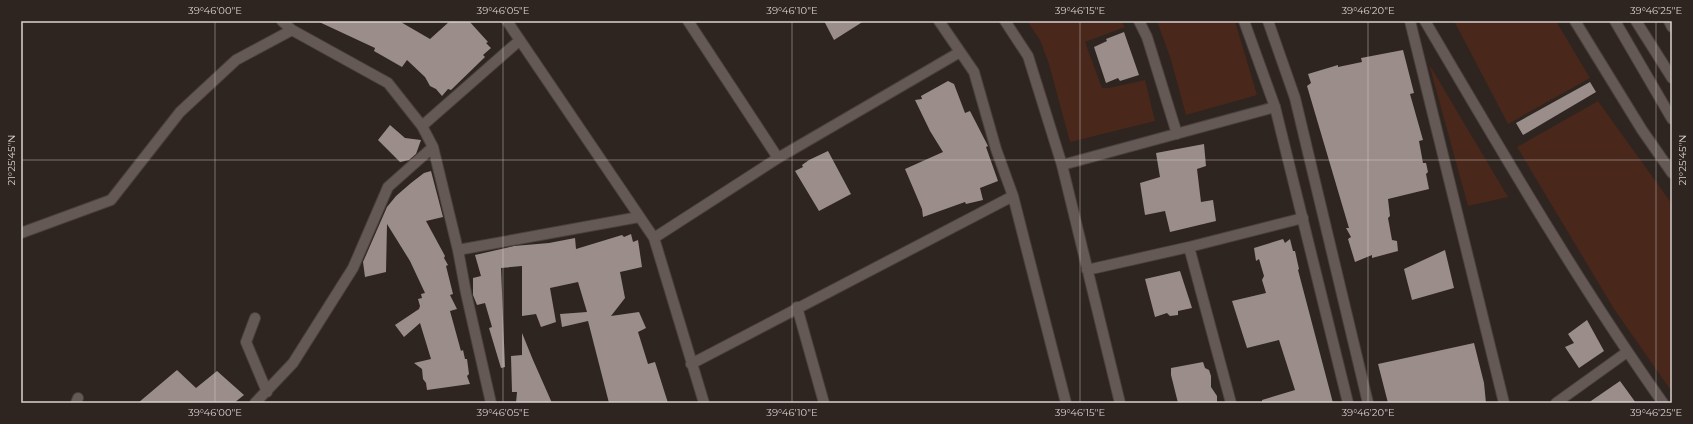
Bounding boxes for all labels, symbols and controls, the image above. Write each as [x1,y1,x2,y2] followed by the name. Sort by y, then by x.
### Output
[188,4,242,17] text: 39°46'00"E
[477,4,530,17] text: 39°46'05"E
[766,4,818,17] text: 39°46'10"E
[1055,4,1105,17] text: 39°46'15"E
[1341,4,1395,17] text: 39°46'20"E
[1630,4,1682,17] text: 39°46'25"E
[5,135,18,185] text: 21°25'45"N
[1676,135,1689,185] text: 21°25'45"N
[188,406,242,419] text: 39°46'00"E
[477,406,530,419] text: 39°46'05"E
[766,406,818,419] text: 39°46'10"E
[1055,406,1105,419] text: 39°46'15"E
[1341,406,1395,419] text: 39°46'20"E
[1630,406,1682,419] text: 39°46'25"E

